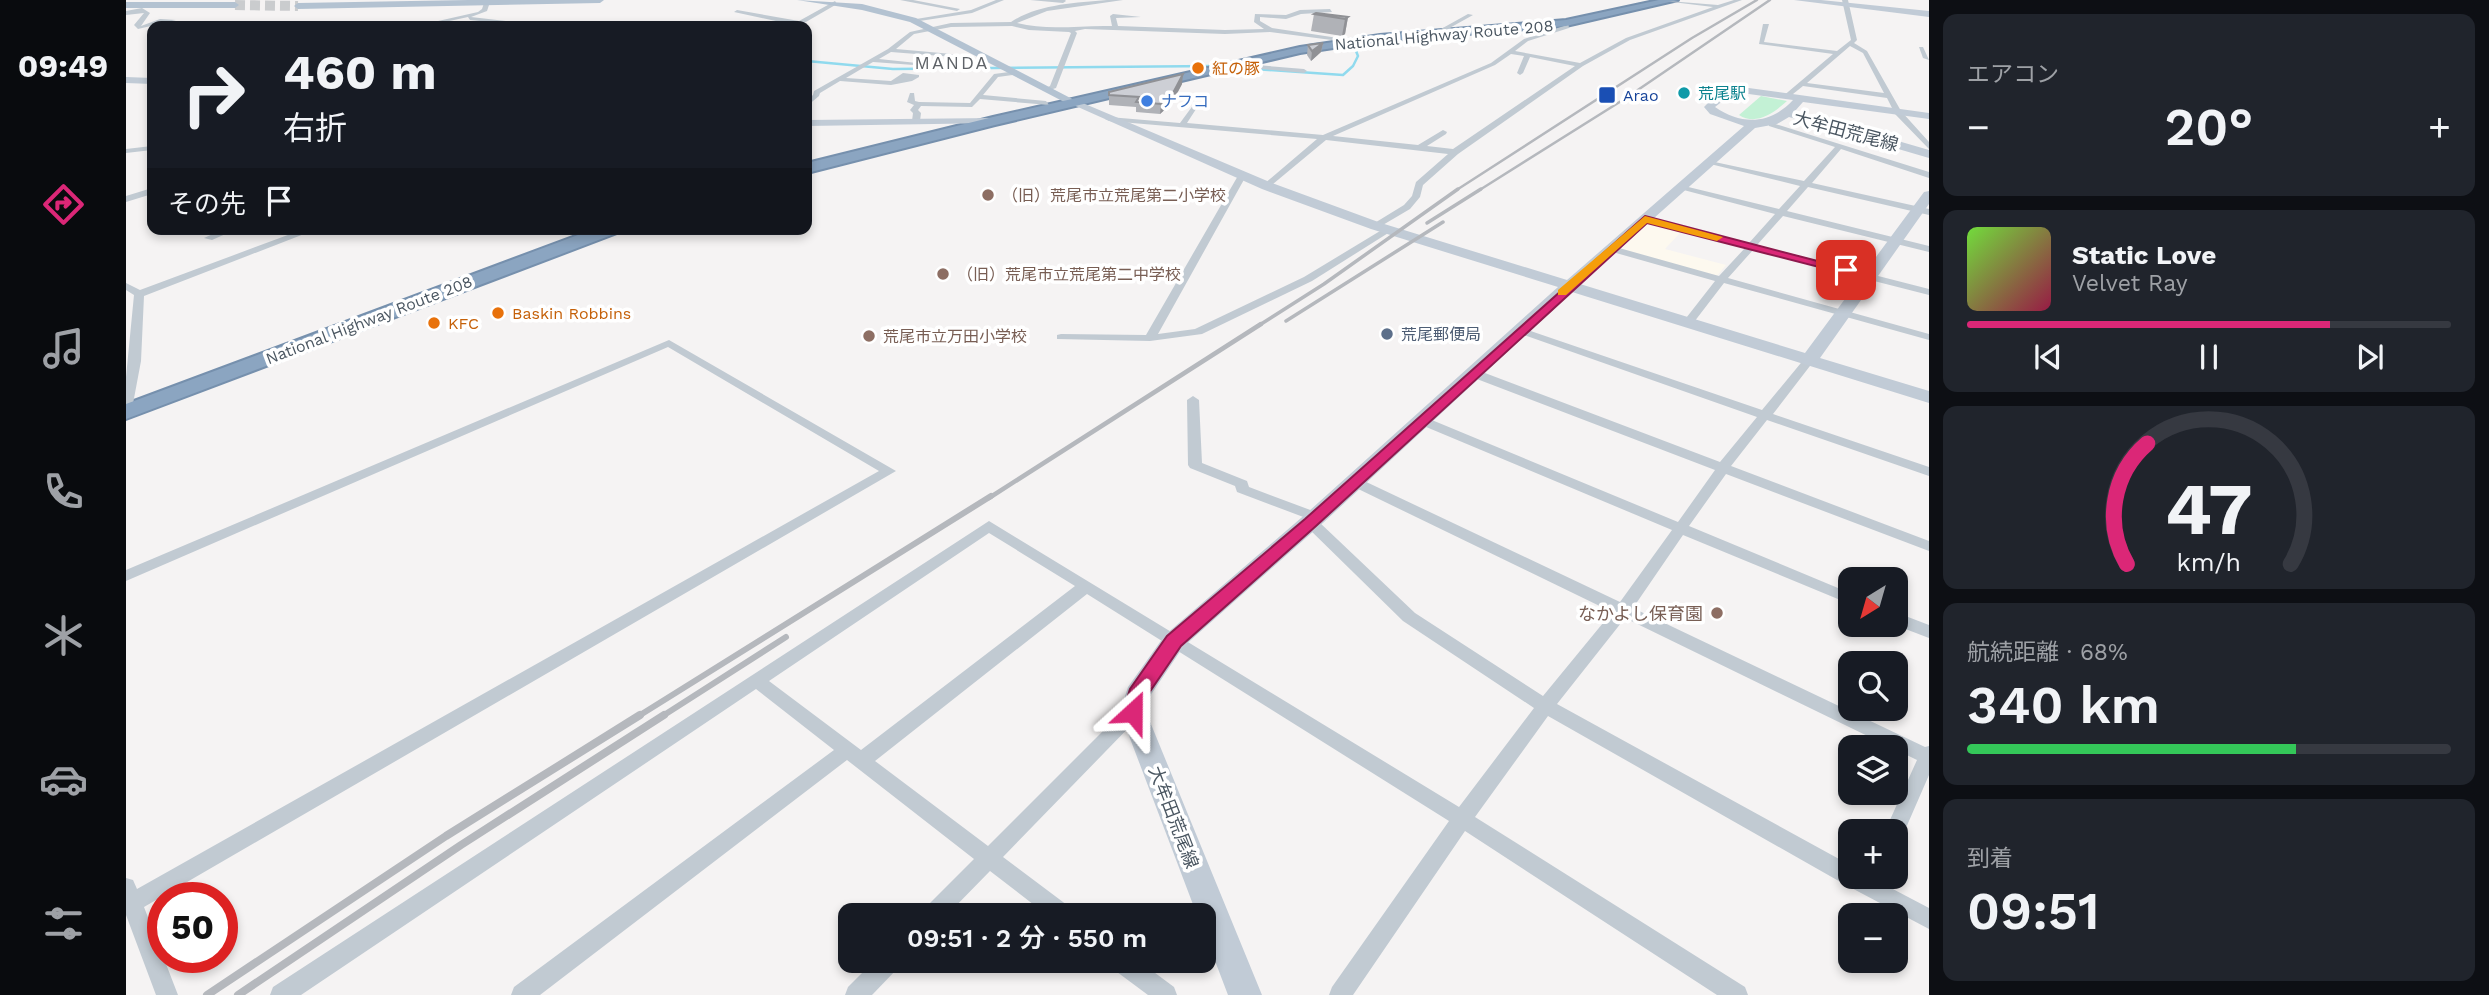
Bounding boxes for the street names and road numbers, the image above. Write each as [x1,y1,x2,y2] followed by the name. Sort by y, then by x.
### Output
[1334,16,1554,54] street label: National Highway Route 208
[1791,107,1901,155] street label: 大牟田荒尾線
[263,272,475,368] street label: National Highway Route 208
[1145,763,1203,871] street label: 大牟田荒尾線

